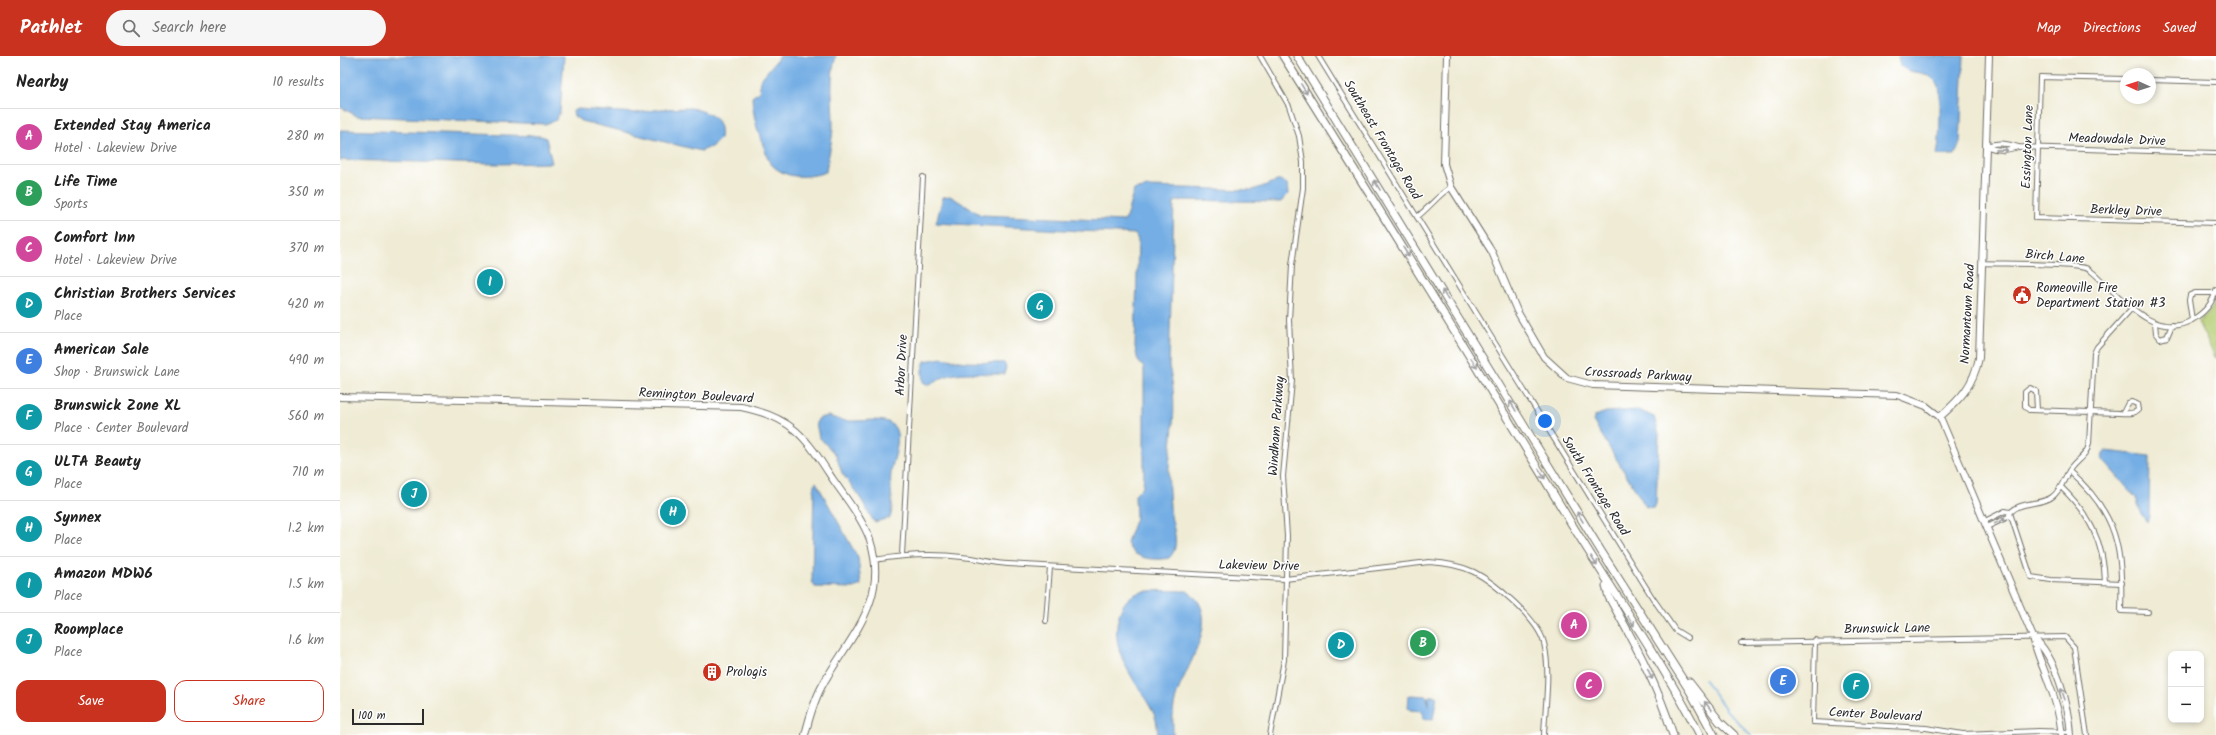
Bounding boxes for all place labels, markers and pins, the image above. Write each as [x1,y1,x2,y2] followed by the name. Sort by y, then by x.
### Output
[477,267,503,297] pin: I
[2036,278,2165,314] place label: Romeoville Fire Department Station #3
[2011,284,2033,306] public building icon: Romeoville Fire Department Station #3
[1027,291,1053,321] pin: G
[401,479,427,509] pin: J
[660,497,686,527] pin: H
[1561,610,1587,640] pin: A
[1410,628,1436,658] pin: B
[1328,630,1354,660] pin: D
[701,661,723,683] building icon: Prologis
[726,662,768,683] place label: Prologis
[1770,666,1796,696] pin: E
[1576,670,1602,700] pin: C
[1843,671,1869,701] pin: F

